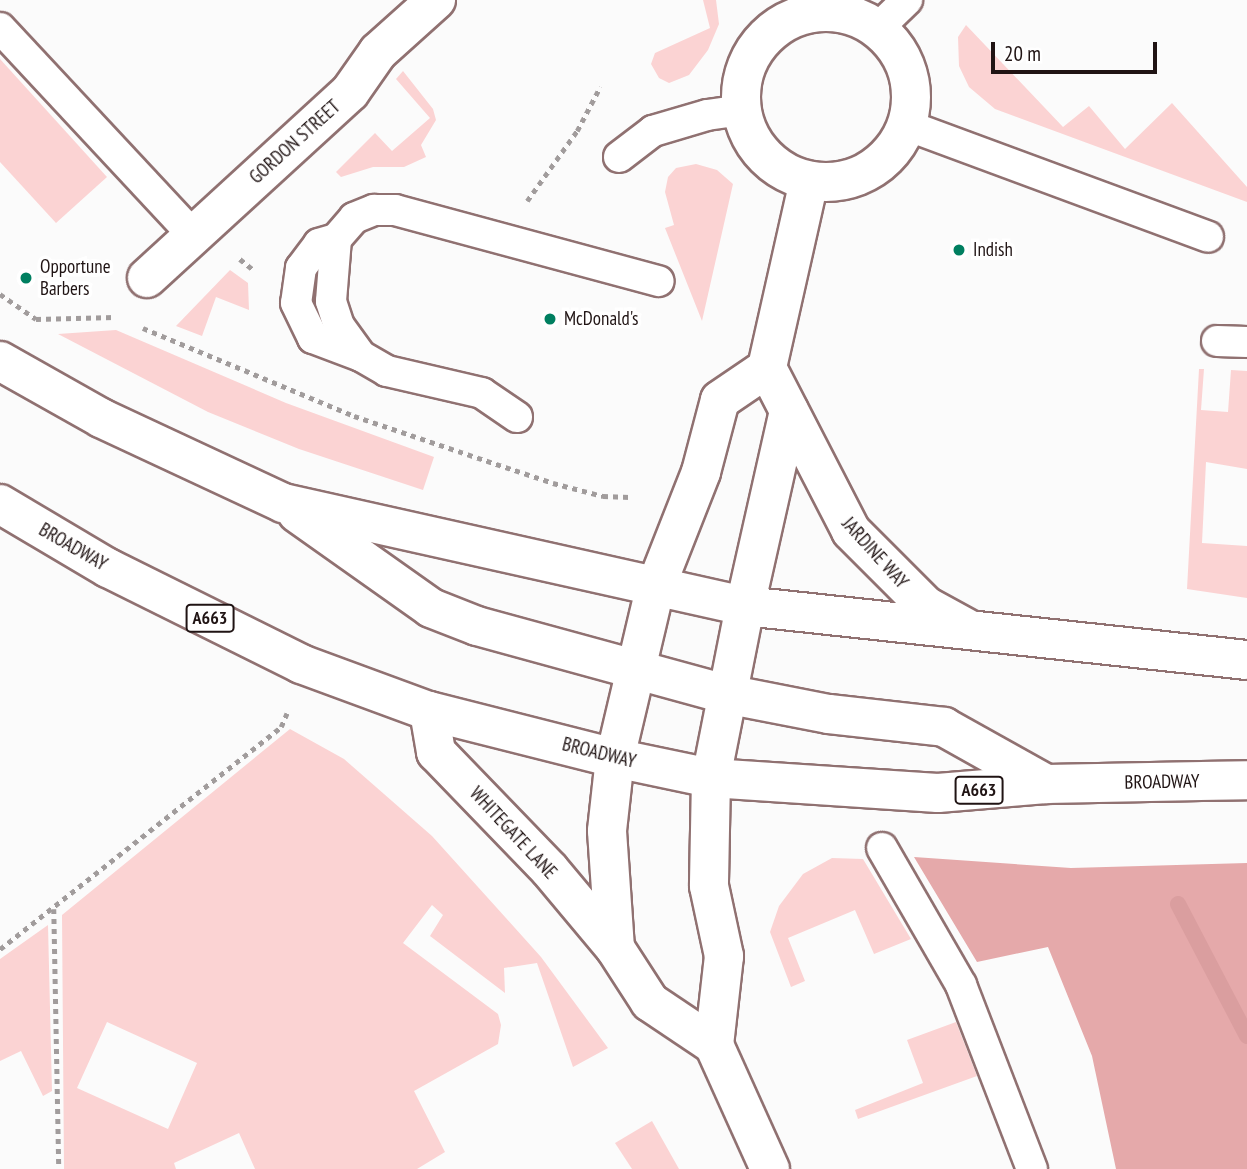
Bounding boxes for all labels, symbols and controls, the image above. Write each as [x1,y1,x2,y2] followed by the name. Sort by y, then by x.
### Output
[995,28,1161,72] scale bar
[1004,40,1041,67] text: 20 m
[245,95,345,189] street label: GORDON STREET
[973,239,1013,261] place label: Indish
[951,242,967,258] marker: Indish
[40,256,110,300] place label: Opportune Barbers
[18,270,34,286] marker: Opportune Barbers
[564,308,639,330] place label: McDonald's
[542,311,558,327] marker: McDonald's
[837,513,913,593] street label: JARDINE WAY
[35,518,111,576] street label: BROADWAY
[186,604,234,632] road number: A663
[560,733,638,773] street label: BROADWAY
[1124,770,1200,794] street label: BROADWAY
[954,776,1004,804] road number: A663
[465,782,561,884] street label: WHITEGATE LANE

